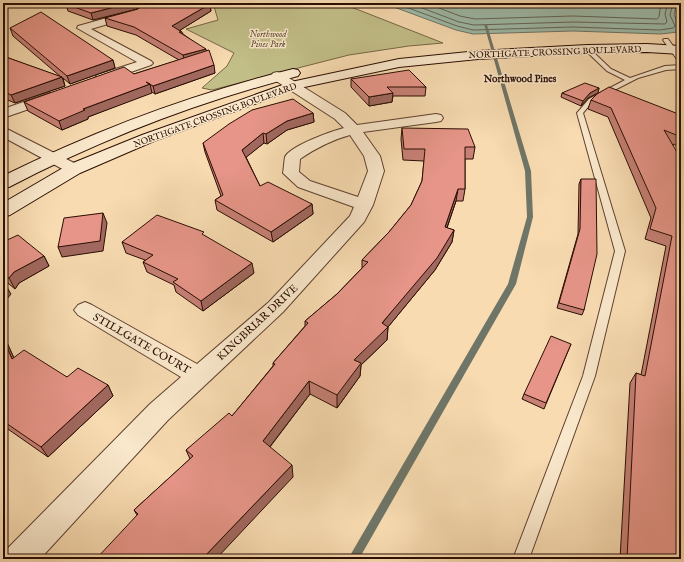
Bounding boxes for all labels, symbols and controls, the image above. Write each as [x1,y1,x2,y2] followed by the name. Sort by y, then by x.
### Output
[249,29,287,50] park label: Northwood Pines Park
[468,44,642,61] street label: NORTHGATE CROSSING BOULEVARD
[483,73,557,86] district label: Northwood Pines
[132,81,298,150] street label: NORTHGATE CROSSING BOULEVARD
[214,281,301,364] street label: KINGBRIAR DRIVE
[90,310,193,377] street label: STILLGATE COURT

